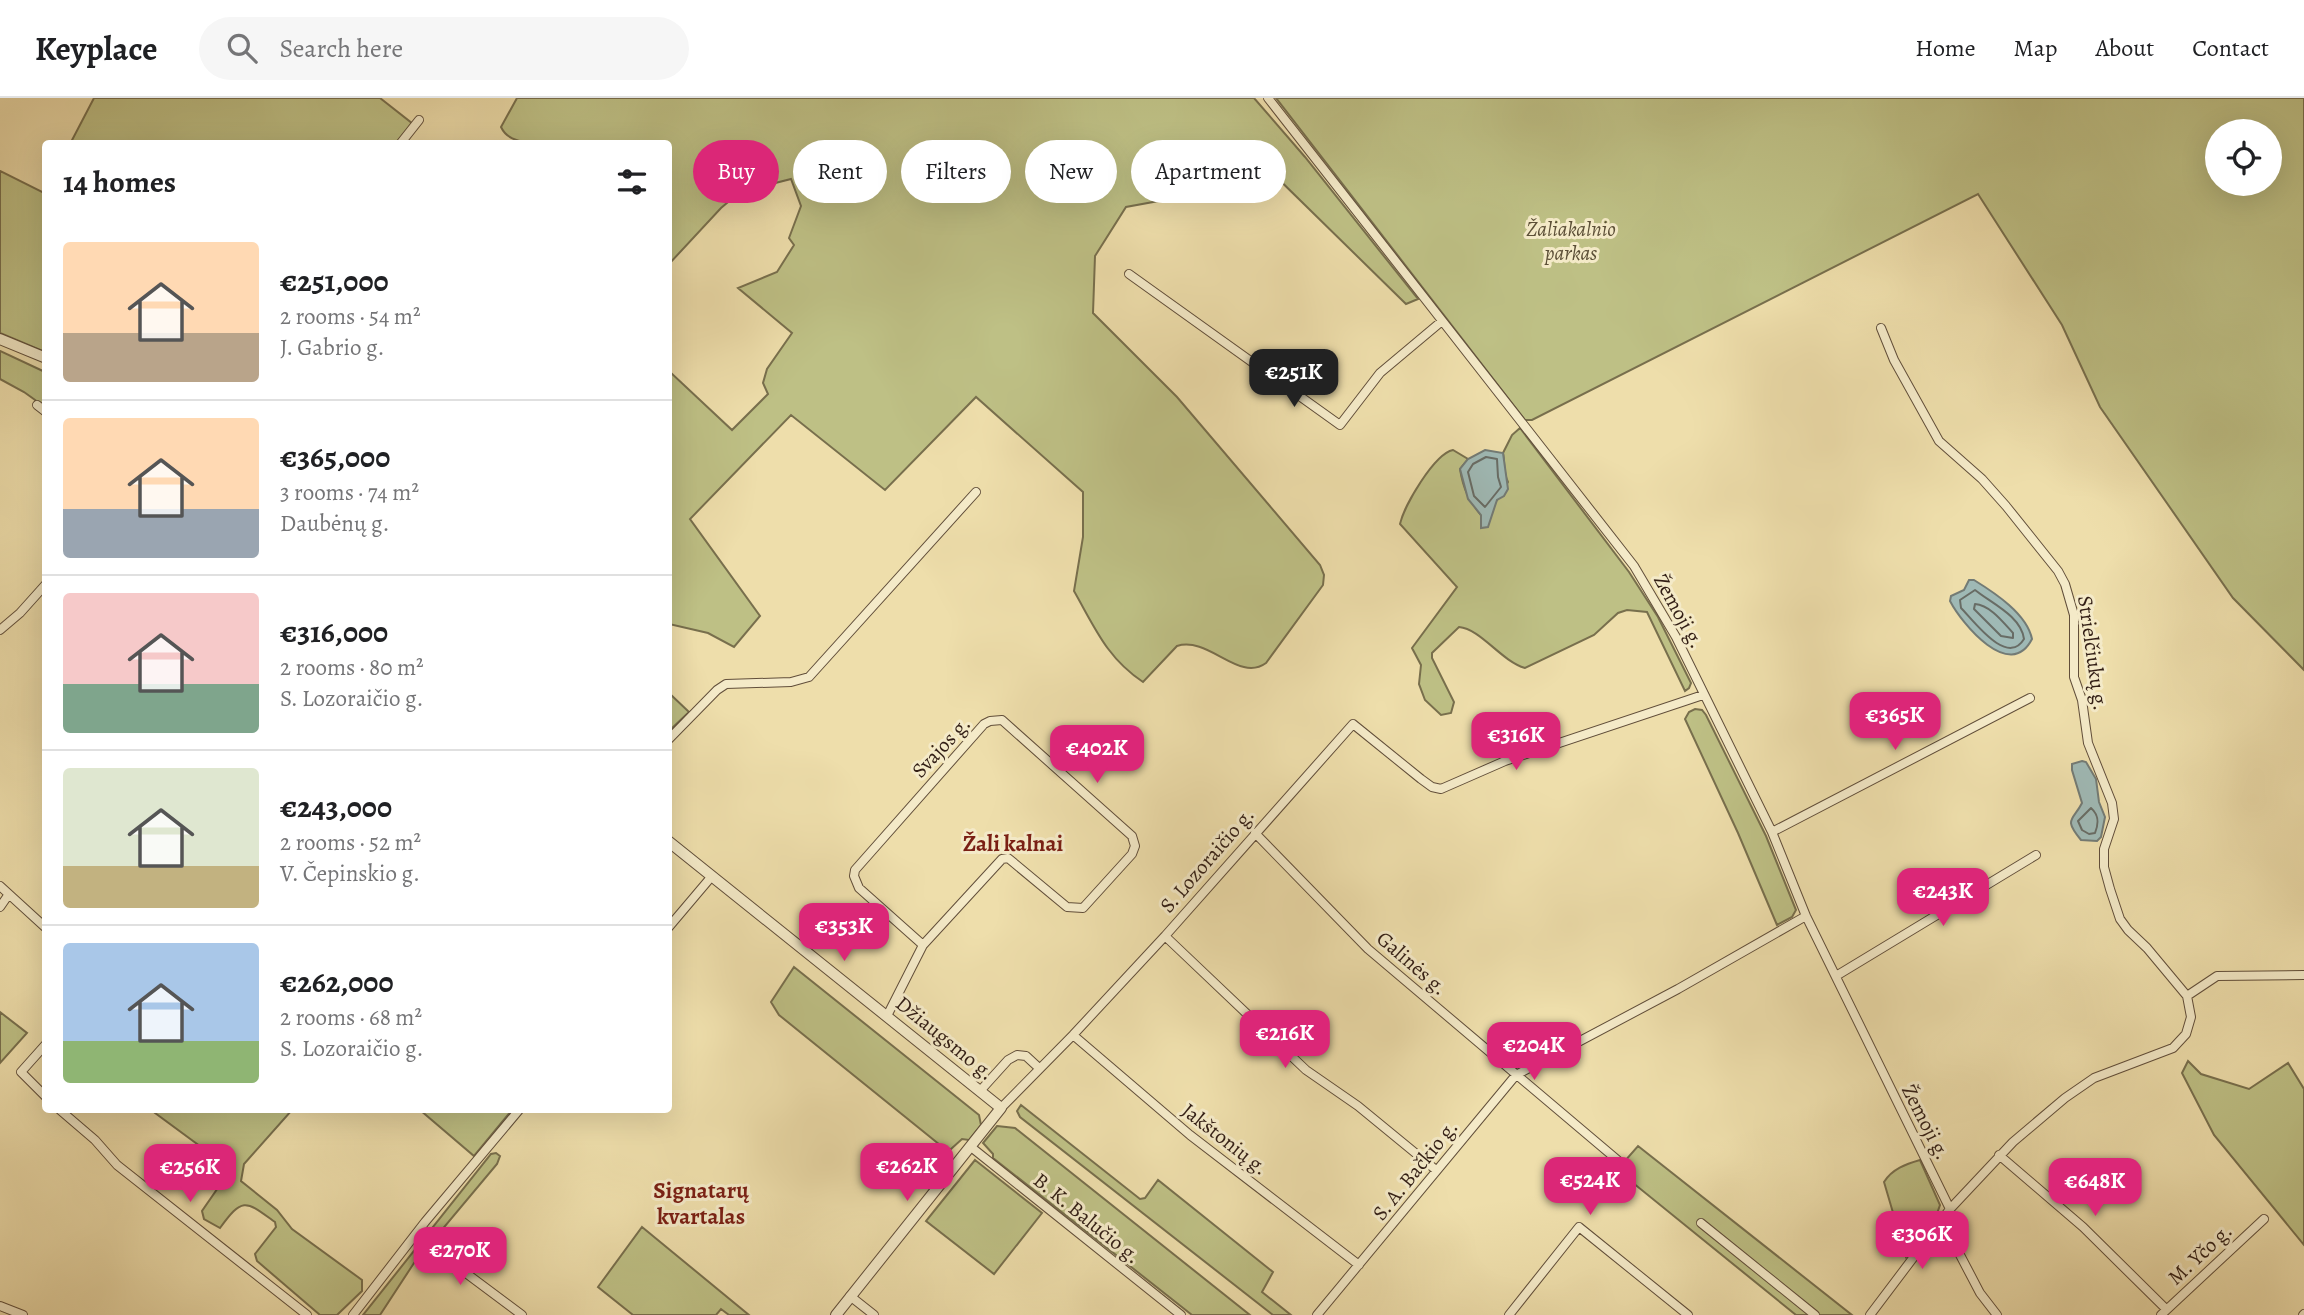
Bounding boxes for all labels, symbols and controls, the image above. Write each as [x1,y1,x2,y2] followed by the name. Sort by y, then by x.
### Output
[199,17,689,80] search box
[35,26,157,71] text: Keyplace
[223,29,261,67] icon: search
[279,31,403,66] text: Search here
[1915,32,1976,64] text: Home
[2014,32,2058,64] text: Map
[2096,32,2154,64] text: About
[2192,32,2269,64] text: Contact
[2205,119,2282,196] map controls
[2205,119,2282,196] button: locate
[693,140,779,203] chip: Buy
[793,140,887,203] chip: Rent
[901,140,1011,203] chip: Filters
[1025,140,1117,203] chip: New
[1131,140,1286,203] chip: Apartment
[63,162,176,202] text: 14 homes
[613,163,651,201] icon: filters
[1526,215,1616,267] park label: Žaliakalnio parkas
[280,261,389,301] text: €251,000
[119,270,203,354] icon: home
[280,301,421,332] text: 2 rooms · 54 m²
[280,332,385,363] text: J. Gabrio g.
[1245,350,1343,409] pin: €251K
[1265,356,1323,387] text: €251K
[280,437,390,477] text: €365,000
[119,446,203,530] icon: home
[280,477,419,508] text: 3 rooms · 74 m²
[280,508,389,539] text: Daubėnų g.
[1647,569,1711,653] street label: Žemoji g.
[2071,594,2115,712] street label: Strielčiukų g.
[280,612,388,652] text: €316,000
[119,621,203,705] icon: home
[280,652,424,683] text: 2 rooms · 80 m²
[280,683,424,714] text: S. Lozoraičio g.
[1846,692,1944,752] pin: €365K
[1866,699,1924,730] text: €365K
[905,710,977,784] street label: Svajos g.
[1467,712,1565,772] pin: €316K
[1487,719,1545,750] text: €316K
[1048,726,1146,785] pin: €402K
[1066,732,1128,763] text: €402K
[280,787,392,827] text: €243,000
[119,796,203,880] icon: home
[1153,801,1261,919] street label: S. Lozoraičio g.
[280,827,421,858] text: 2 rooms · 52 m²
[963,828,1064,859] district label: Žali kalnai
[280,858,420,889] text: V. Čepinskio g.
[1894,868,1992,928] pin: €243K
[1913,875,1973,906] text: €243K
[795,904,893,963] pin: €353K
[815,910,873,941] text: €353K
[1371,925,1453,1001] street label: Galinės g.
[280,962,394,1002] text: €262,000
[119,971,203,1055] icon: home
[890,990,1000,1086] street label: Džiaugsmo g.
[280,1002,422,1033] text: 2 rooms · 68 m²
[1236,1010,1334,1070] pin: €216K
[1256,1017,1314,1048] text: €216K
[1485,1023,1583,1082] pin: €204K
[1503,1029,1565,1060] text: €204K
[280,1033,424,1064] text: S. Lozoraičio g.
[1895,1080,1957,1164] street label: Žemoji g.
[1176,1097,1274,1181] street label: Jakštonių g.
[1366,1114,1464,1226] street label: S. A. Bačkio g.
[141,1144,239,1204] pin: €256K
[858,1144,956,1203] pin: €262K
[876,1150,938,1181] text: €262K
[160,1151,220,1182] text: €256K
[1541,1158,1639,1217] pin: €524K
[2046,1158,2144,1218] pin: €648K
[1560,1164,1620,1195] text: €524K
[2065,1165,2125,1196] text: €648K
[1028,1166,1146,1270] street label: B. K. Balučio g.
[653,1175,749,1232] district label: Signatarų kvartalas
[1873,1212,1971,1271] pin: €306K
[2162,1217,2238,1291] street label: M. Yčo g.
[1892,1218,1952,1249] text: €306K
[411,1228,509,1287] pin: €270K
[430,1234,490,1265] text: €270K

